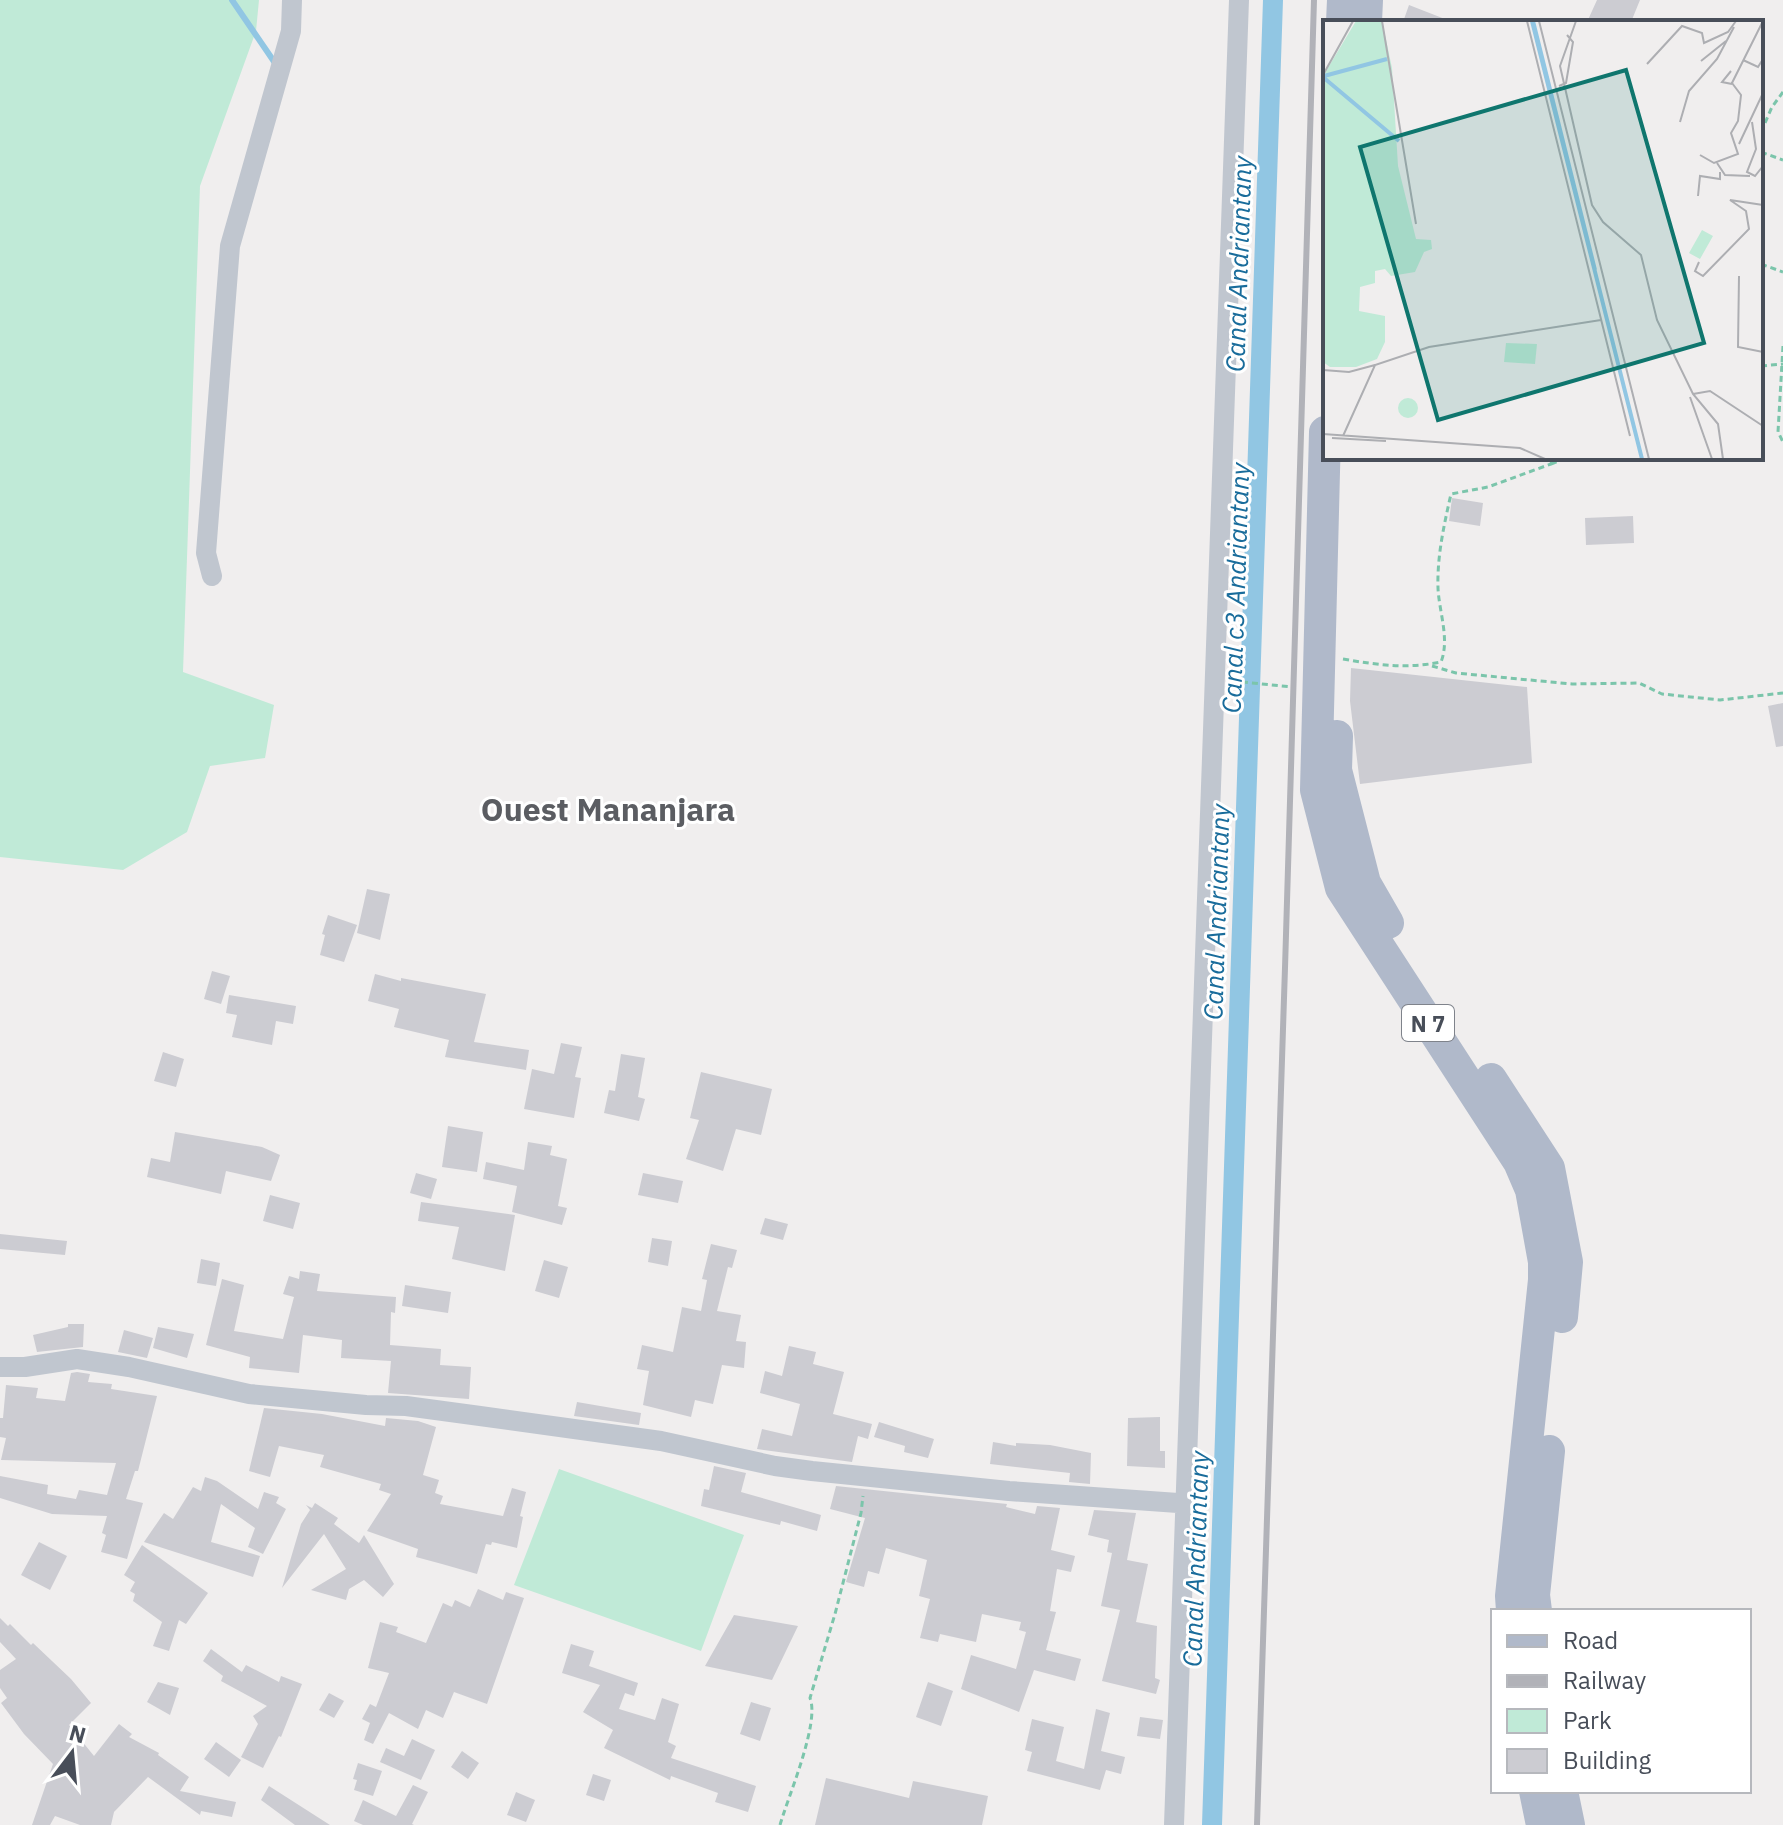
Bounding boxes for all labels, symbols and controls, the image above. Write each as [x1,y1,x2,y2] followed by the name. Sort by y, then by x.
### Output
[1323,20,1763,460] inset map
[1217,154,1259,373] water label: Canal Andriantany
[1214,461,1256,714] water label: Canal c3 Andriantany
[481,788,735,830] district label: Ouest Mananjara
[1195,802,1237,1021] water label: Canal Andriantany
[1402,1005,1454,1041] road number: N 7
[1174,1449,1216,1668] water label: Canal Andriantany
[1491,1609,1751,1793] legend
[1563,1624,1618,1656] text: Road
[1563,1664,1646,1696] text: Railway
[1563,1704,1612,1736] text: Park
[32,1713,112,1793] north arrow
[66,1717,89,1749] text: N
[1563,1744,1651,1776] text: Building

